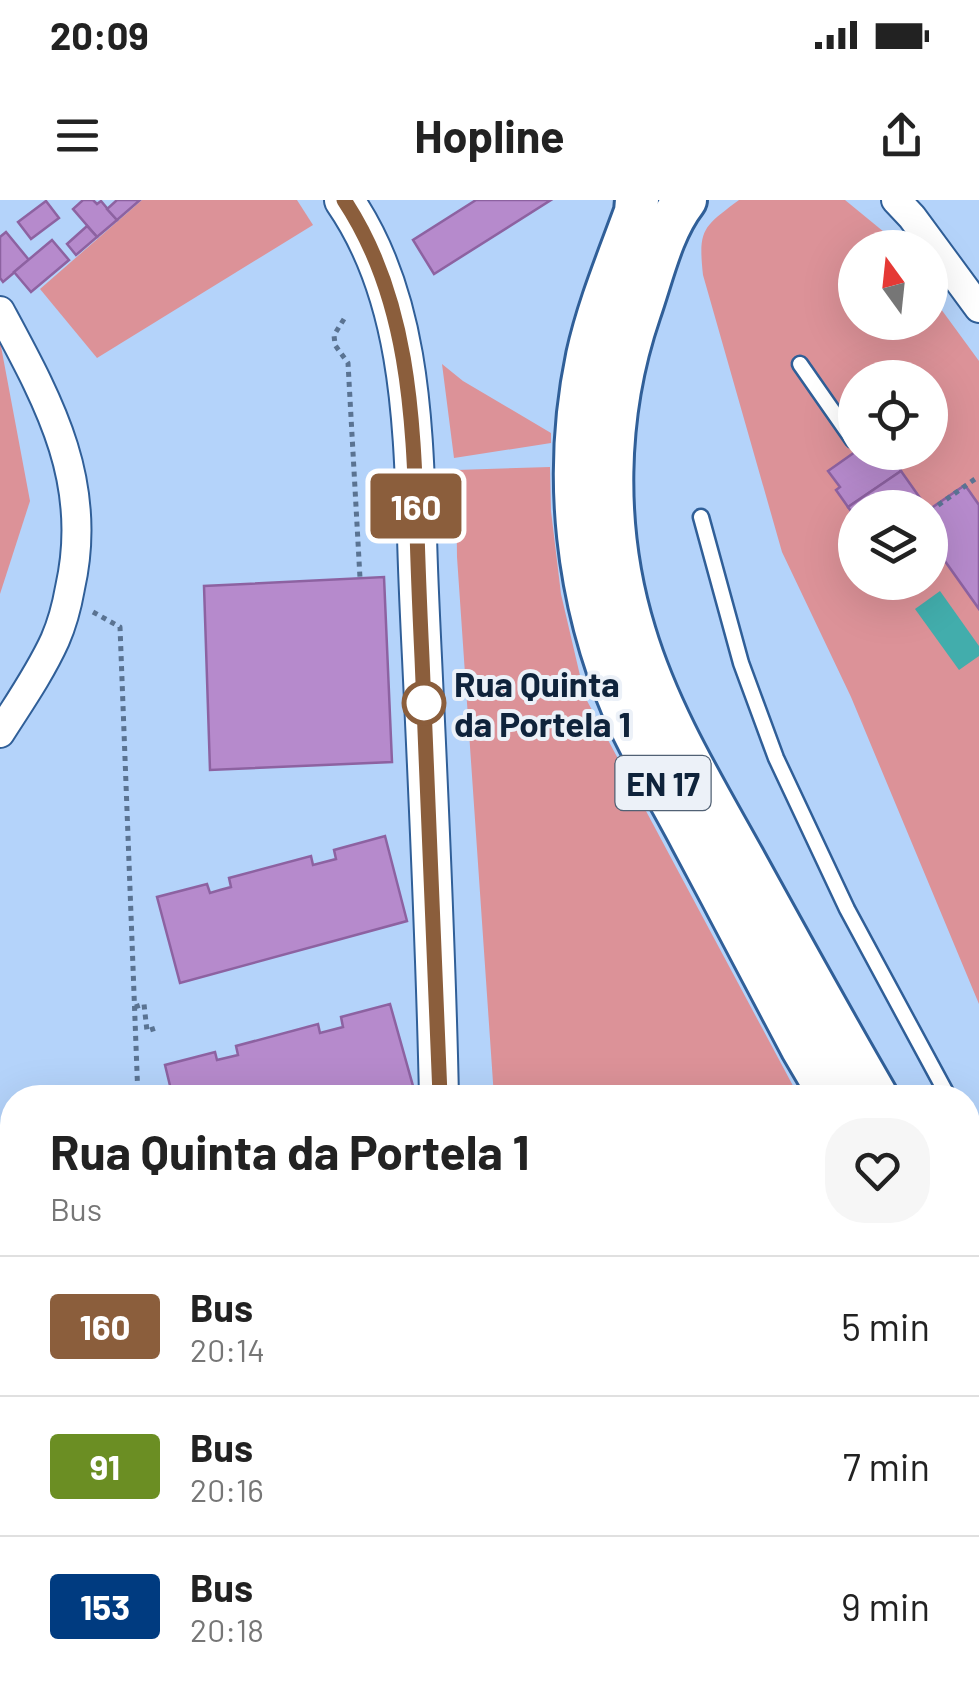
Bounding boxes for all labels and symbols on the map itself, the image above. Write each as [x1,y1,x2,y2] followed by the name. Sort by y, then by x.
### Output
[838,230,948,340] north arrow
[358,474,474,538] line badge: 160
[454,662,631,744] place label: Rua Quinta da Portela 1
[403,682,445,724] marker: Rua Quinta da Portela 1
[616,756,710,810] road number: EN 17

